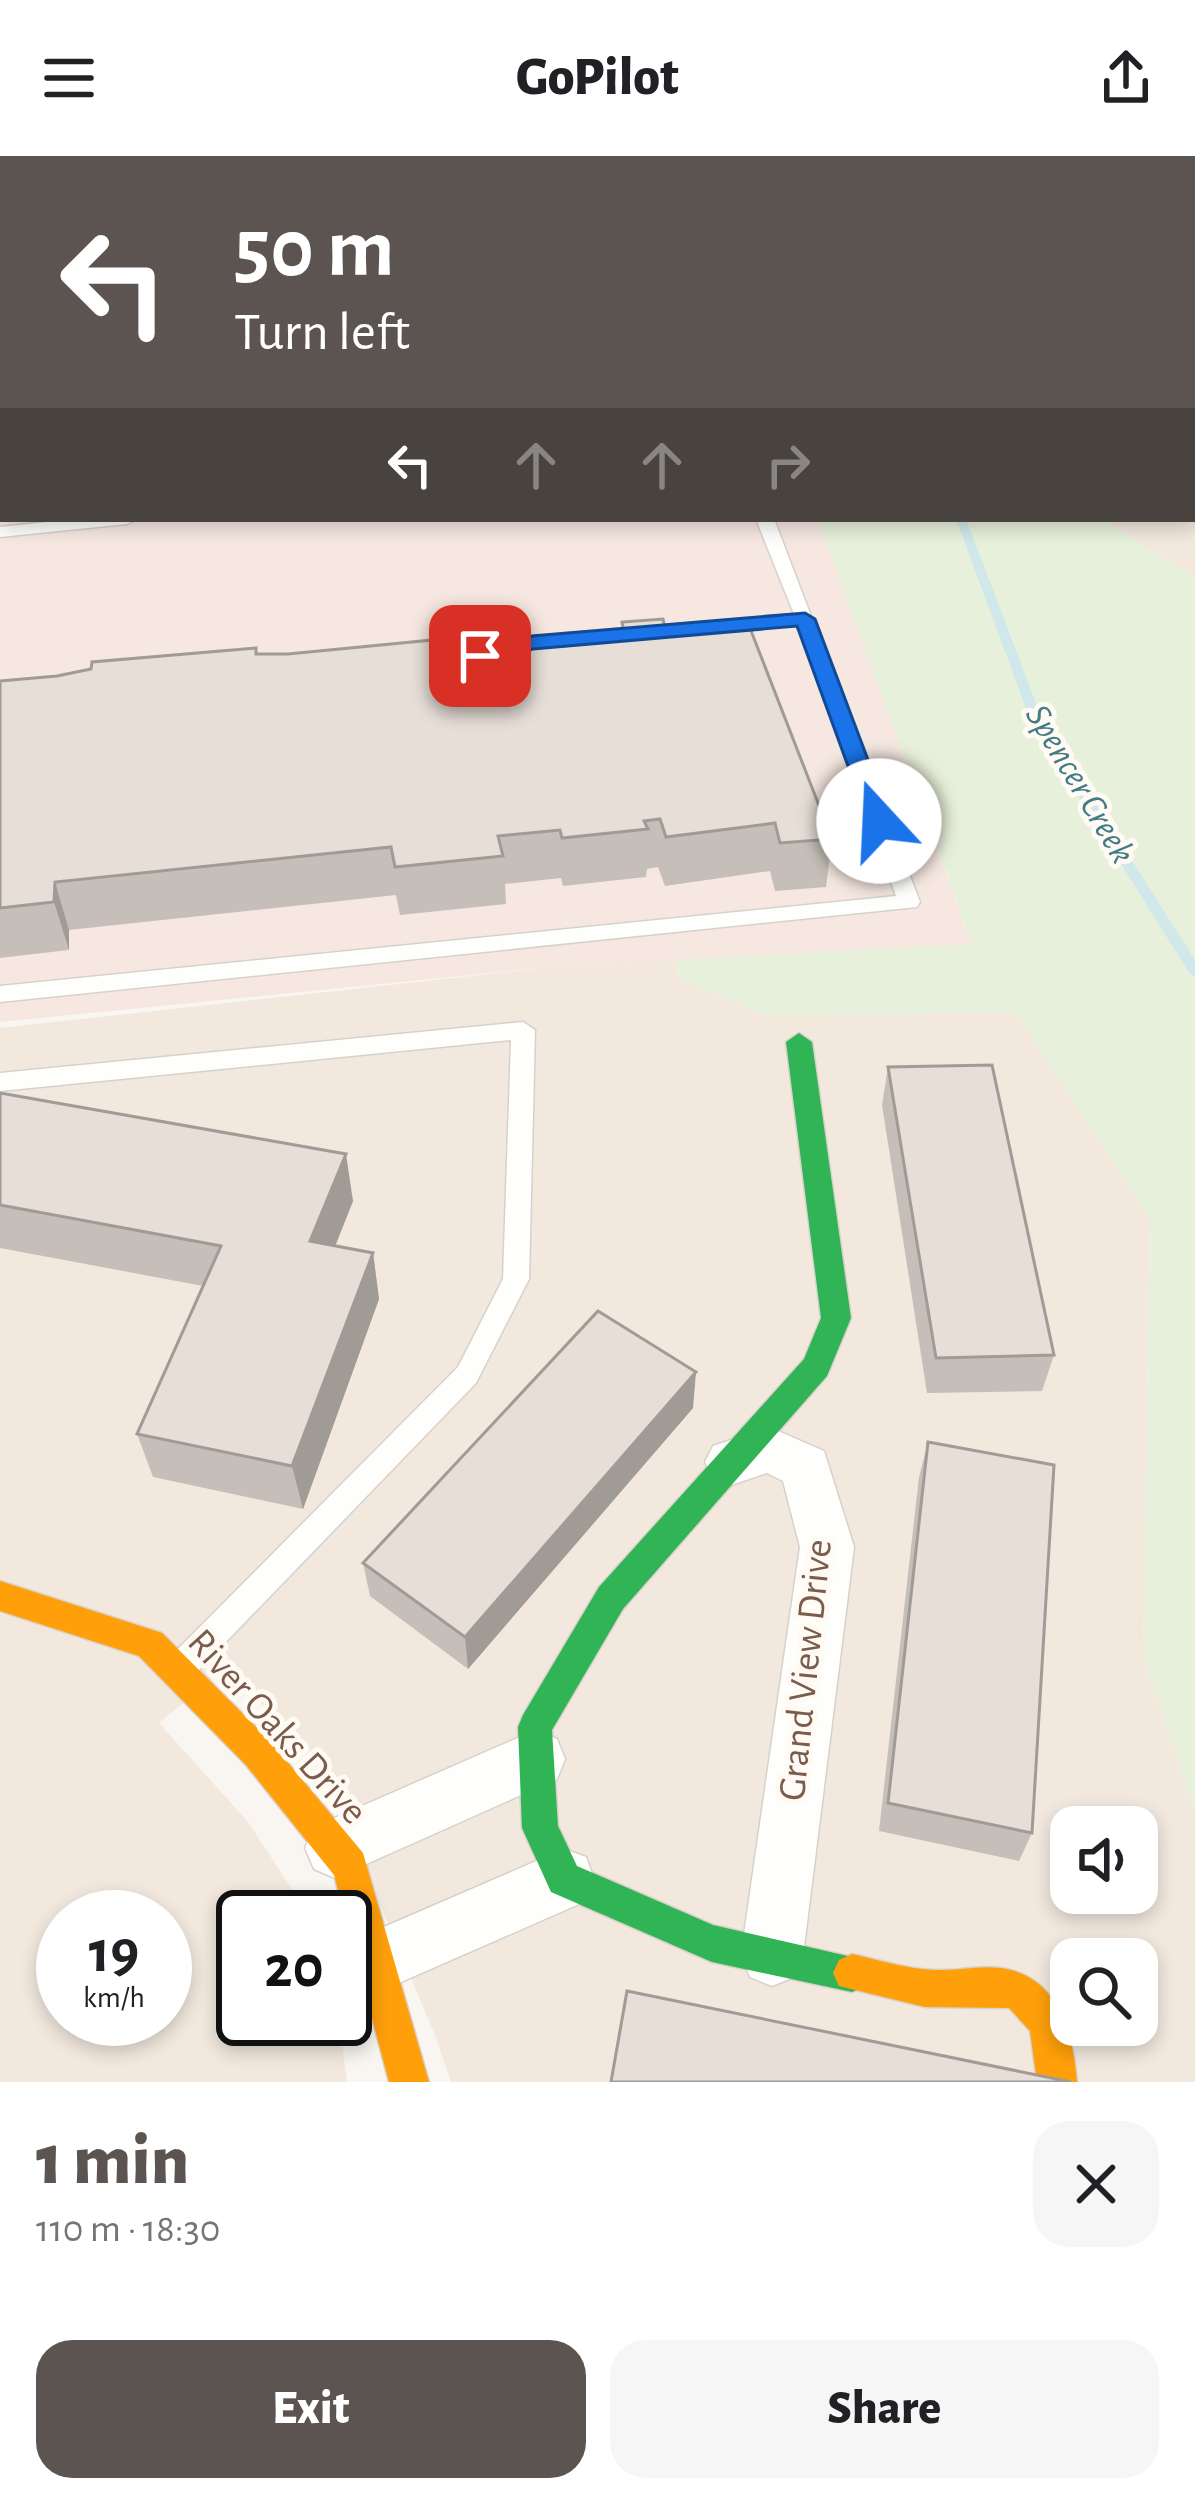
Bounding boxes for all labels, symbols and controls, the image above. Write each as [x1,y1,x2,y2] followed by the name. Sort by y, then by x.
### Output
[36,45,102,111] icon: menu
[1093,45,1159,111] icon: share
[516,51,679,105] text: GoPilot
[36,204,192,360] icon: left
[234,208,395,292] text: 50 m
[234,306,410,360] text: Turn left
[377,432,443,498] icon: left
[503,432,569,498] icon: ahead
[629,432,695,498] icon: ahead
[755,432,821,498] icon: right
[429,605,531,707] pin
[447,623,513,689] icon: arrive
[1019,699,1141,869] water label: Spencer Creek
[816,758,942,884] position arrow
[773,1537,839,1803] street label: Grand View Drive
[180,1622,374,1832] street label: River Oaks Drive
[1050,1806,1158,2046] map controls
[1050,1806,1158,1914] button: sound
[216,1890,372,2046] speed limit sign: 20
[89,1923,139,1983] text: 19
[1050,1938,1158,2046] button: search
[83,1983,145,2013] text: km/h
[1033,2121,1159,2247] button: close
[36,2125,189,2197] text: 1 min
[36,2210,220,2249] text: 110 m · 18:30
[36,2340,586,2478] button: Exit
[610,2340,1159,2478] button: Share

